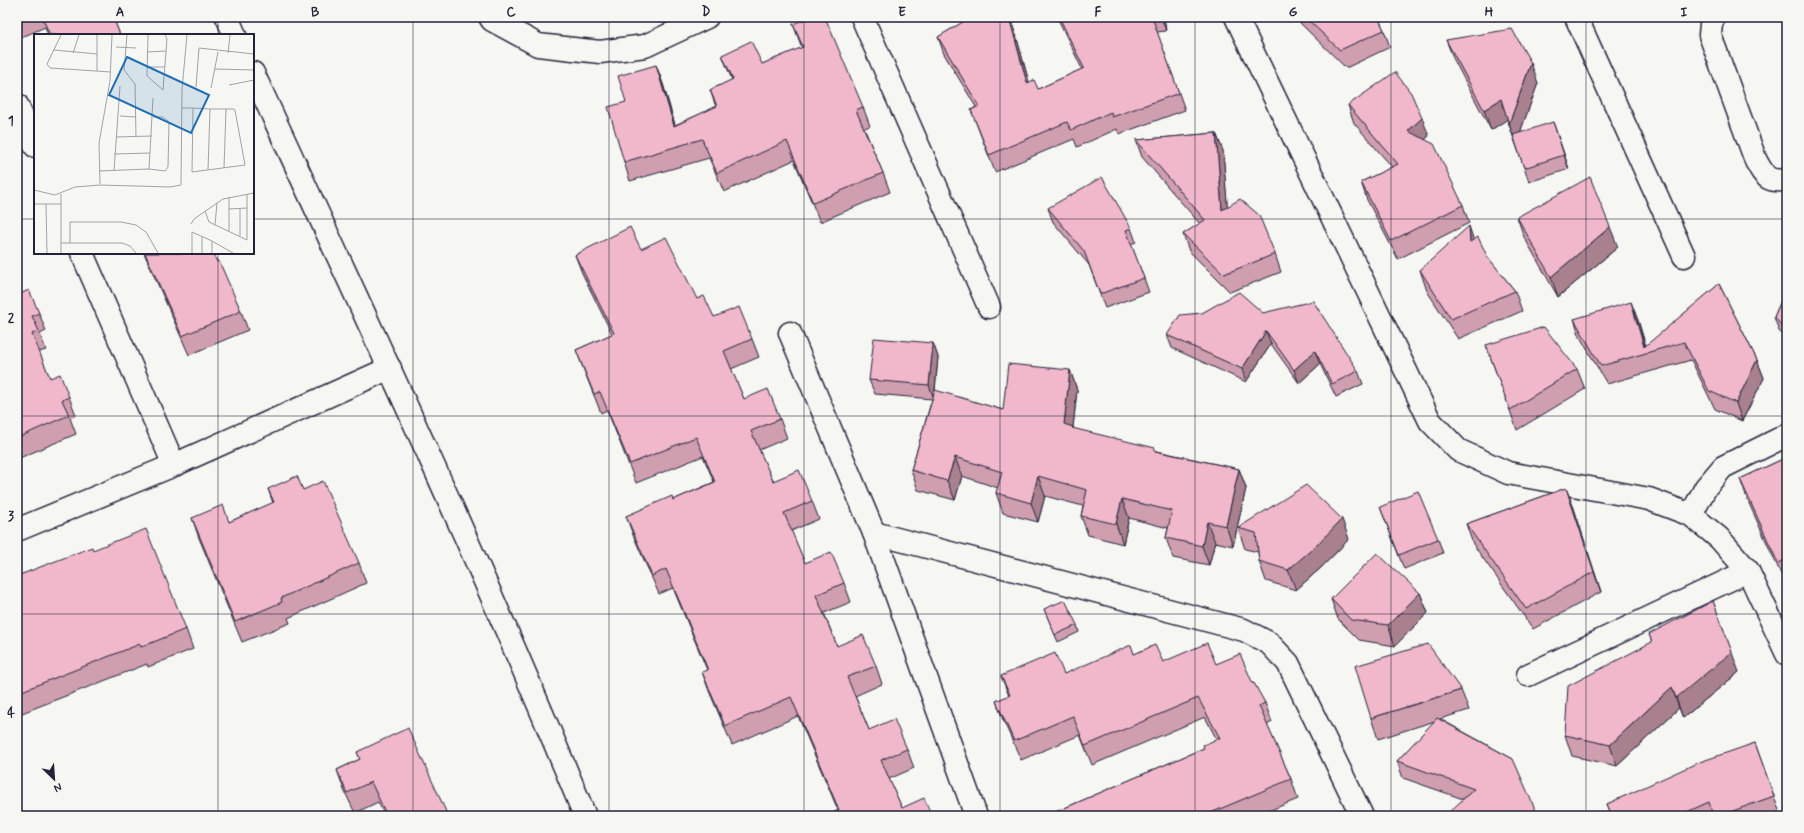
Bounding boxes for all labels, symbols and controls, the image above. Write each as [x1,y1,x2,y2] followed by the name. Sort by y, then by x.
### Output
[116,4,124,21] text: A
[311,4,320,21] text: B
[506,4,516,21] text: C
[702,4,711,21] text: D
[898,4,906,21] text: E
[1095,4,1102,21] text: F
[1289,4,1298,21] text: G
[1485,4,1494,21] text: H
[1681,4,1688,21] text: I
[34,34,254,254] inset map
[8,113,14,130] text: 1
[8,310,15,327] text: 2
[8,508,14,525] text: 3
[7,705,15,722] text: 4
[34,759,74,799] north arrow
[52,779,64,795] text: N

